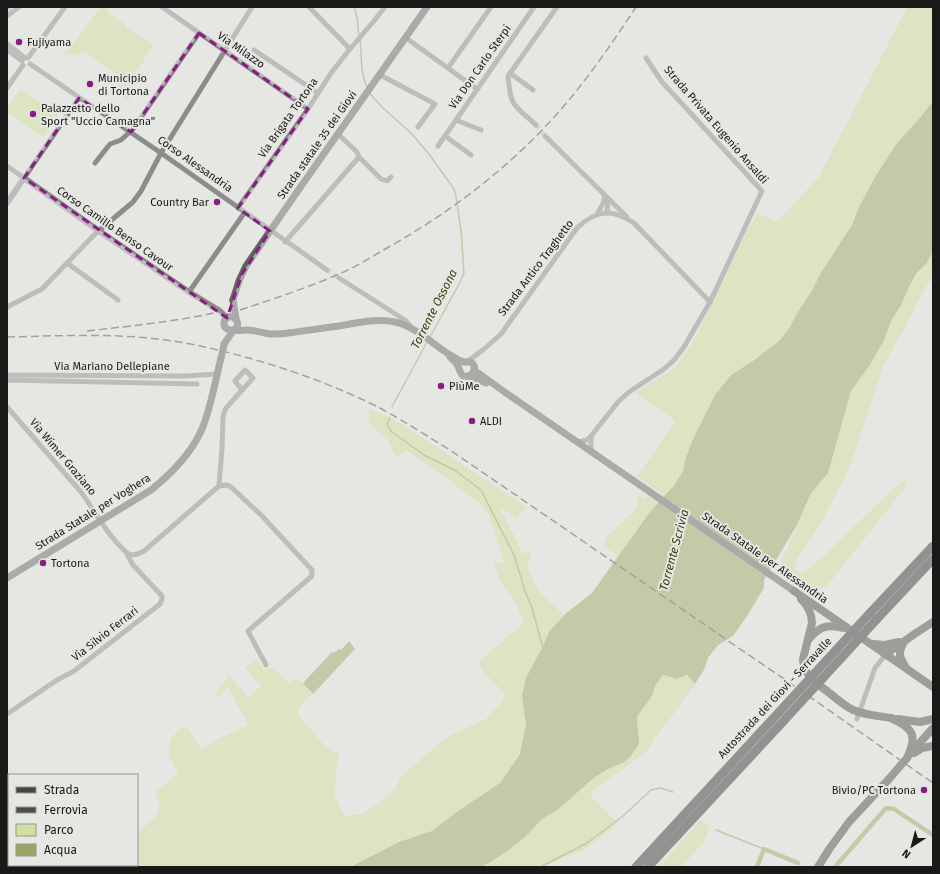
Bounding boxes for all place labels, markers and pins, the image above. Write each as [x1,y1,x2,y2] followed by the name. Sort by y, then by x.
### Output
[27,36,71,49] place label: Fujiyama
[14,37,24,47] marker: Fujiyama
[98,72,149,98] place label: Municipio di Tortona
[85,79,95,89] marker: Municipio di Tortona
[41,102,155,128] place label: Palazzetto dello Sport "Uccio Camagna"
[28,109,38,119] marker: Palazzetto dello Sport "Uccio Camagna"
[150,196,210,209] place label: Country Bar
[212,197,222,207] marker: Country Bar
[449,380,479,393] place label: PiùMe
[436,381,446,391] marker: PiùMe
[480,415,502,428] place label: ALDI
[467,416,477,426] marker: ALDI
[51,557,89,570] place label: Tortona
[38,558,48,568] marker: Tortona
[832,784,916,797] place label: Bivio/PC Tortona
[919,785,929,795] marker: Bivio/PC Tortona

